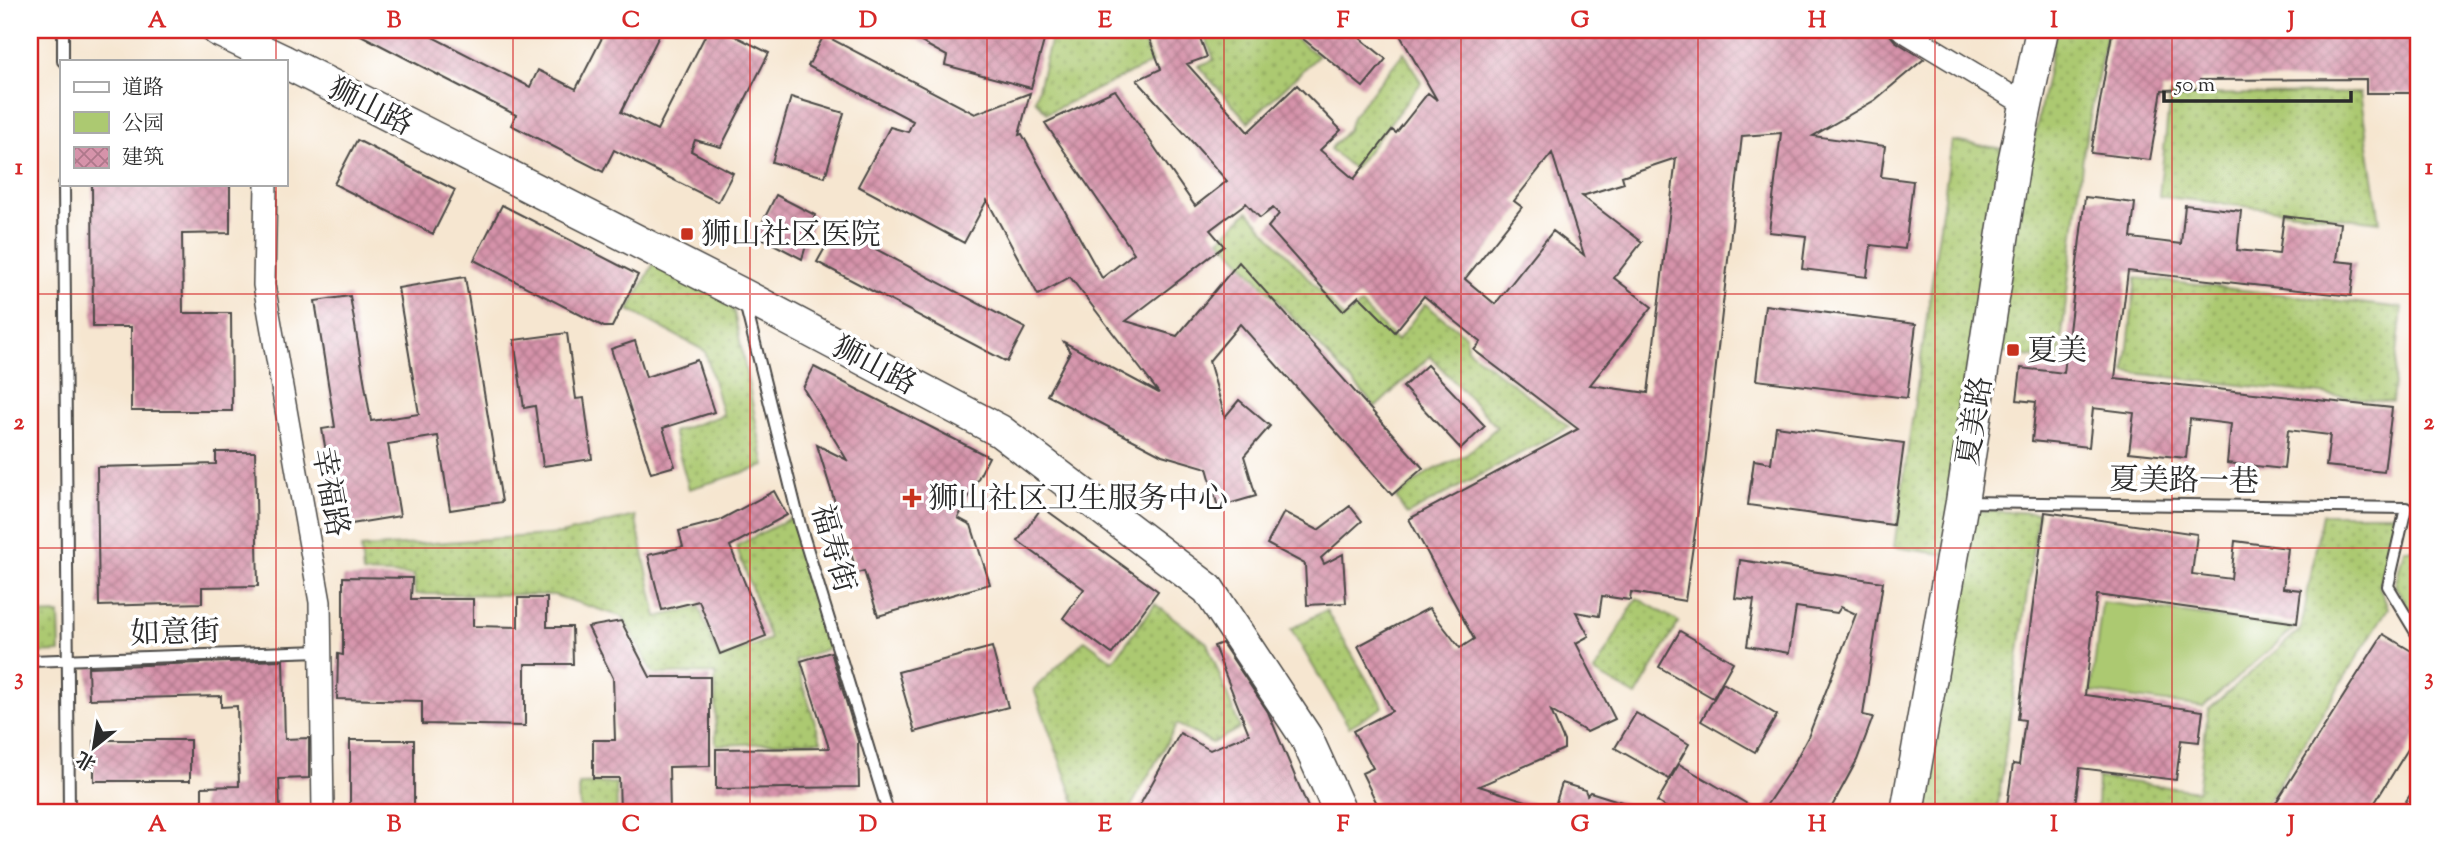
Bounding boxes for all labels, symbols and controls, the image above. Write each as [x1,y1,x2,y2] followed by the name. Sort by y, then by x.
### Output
[148,5,167,38] text: A
[387,5,402,38] text: B
[622,5,640,38] text: C
[859,5,877,38] text: D
[1098,5,1112,38] text: E
[1337,5,1350,38] text: F
[1571,5,1590,38] text: G
[1808,5,1827,38] text: H
[2050,5,2058,38] text: I
[2286,5,2295,38] text: J
[60,60,287,186] legend
[2164,60,2352,104] scale bar
[320,69,420,148] street label: 狮山路
[2174,71,2215,101] text: 50 m
[122,74,164,104] text: 道路
[122,110,164,140] text: 公园
[122,144,164,174] text: 建筑
[15,152,23,185] text: 1
[2425,152,2433,185] text: 1
[701,215,881,258] place label: 狮山社区医院
[679,226,695,242] marker: 狮山社区医院
[824,327,924,407] street label: 狮山路
[2027,331,2087,374] place label: 夏美
[2005,342,2021,358] marker: 夏美
[1948,374,2005,469] street label: 夏美路
[14,407,25,440] text: 2
[2424,407,2435,440] text: 2
[300,444,358,540] street label: 幸福路
[2109,460,2259,505] street label: 夏美路一巷
[928,479,1228,522] place label: 狮山社区卫生服务中心
[902,488,922,508] marker: 狮山社区卫生服务中心
[799,500,865,598] street label: 福寿街
[129,611,221,658] street label: 如意街
[14,662,24,695] text: 3
[2424,662,2434,695] text: 3
[60,712,130,782] north arrow
[72,743,102,776] text: 北
[148,809,167,842] text: A
[387,809,402,842] text: B
[622,809,640,842] text: C
[859,809,877,842] text: D
[1098,809,1112,842] text: E
[1337,809,1350,842] text: F
[1571,809,1590,842] text: G
[1808,809,1827,842] text: H
[2050,809,2058,842] text: I
[2286,809,2295,842] text: J

